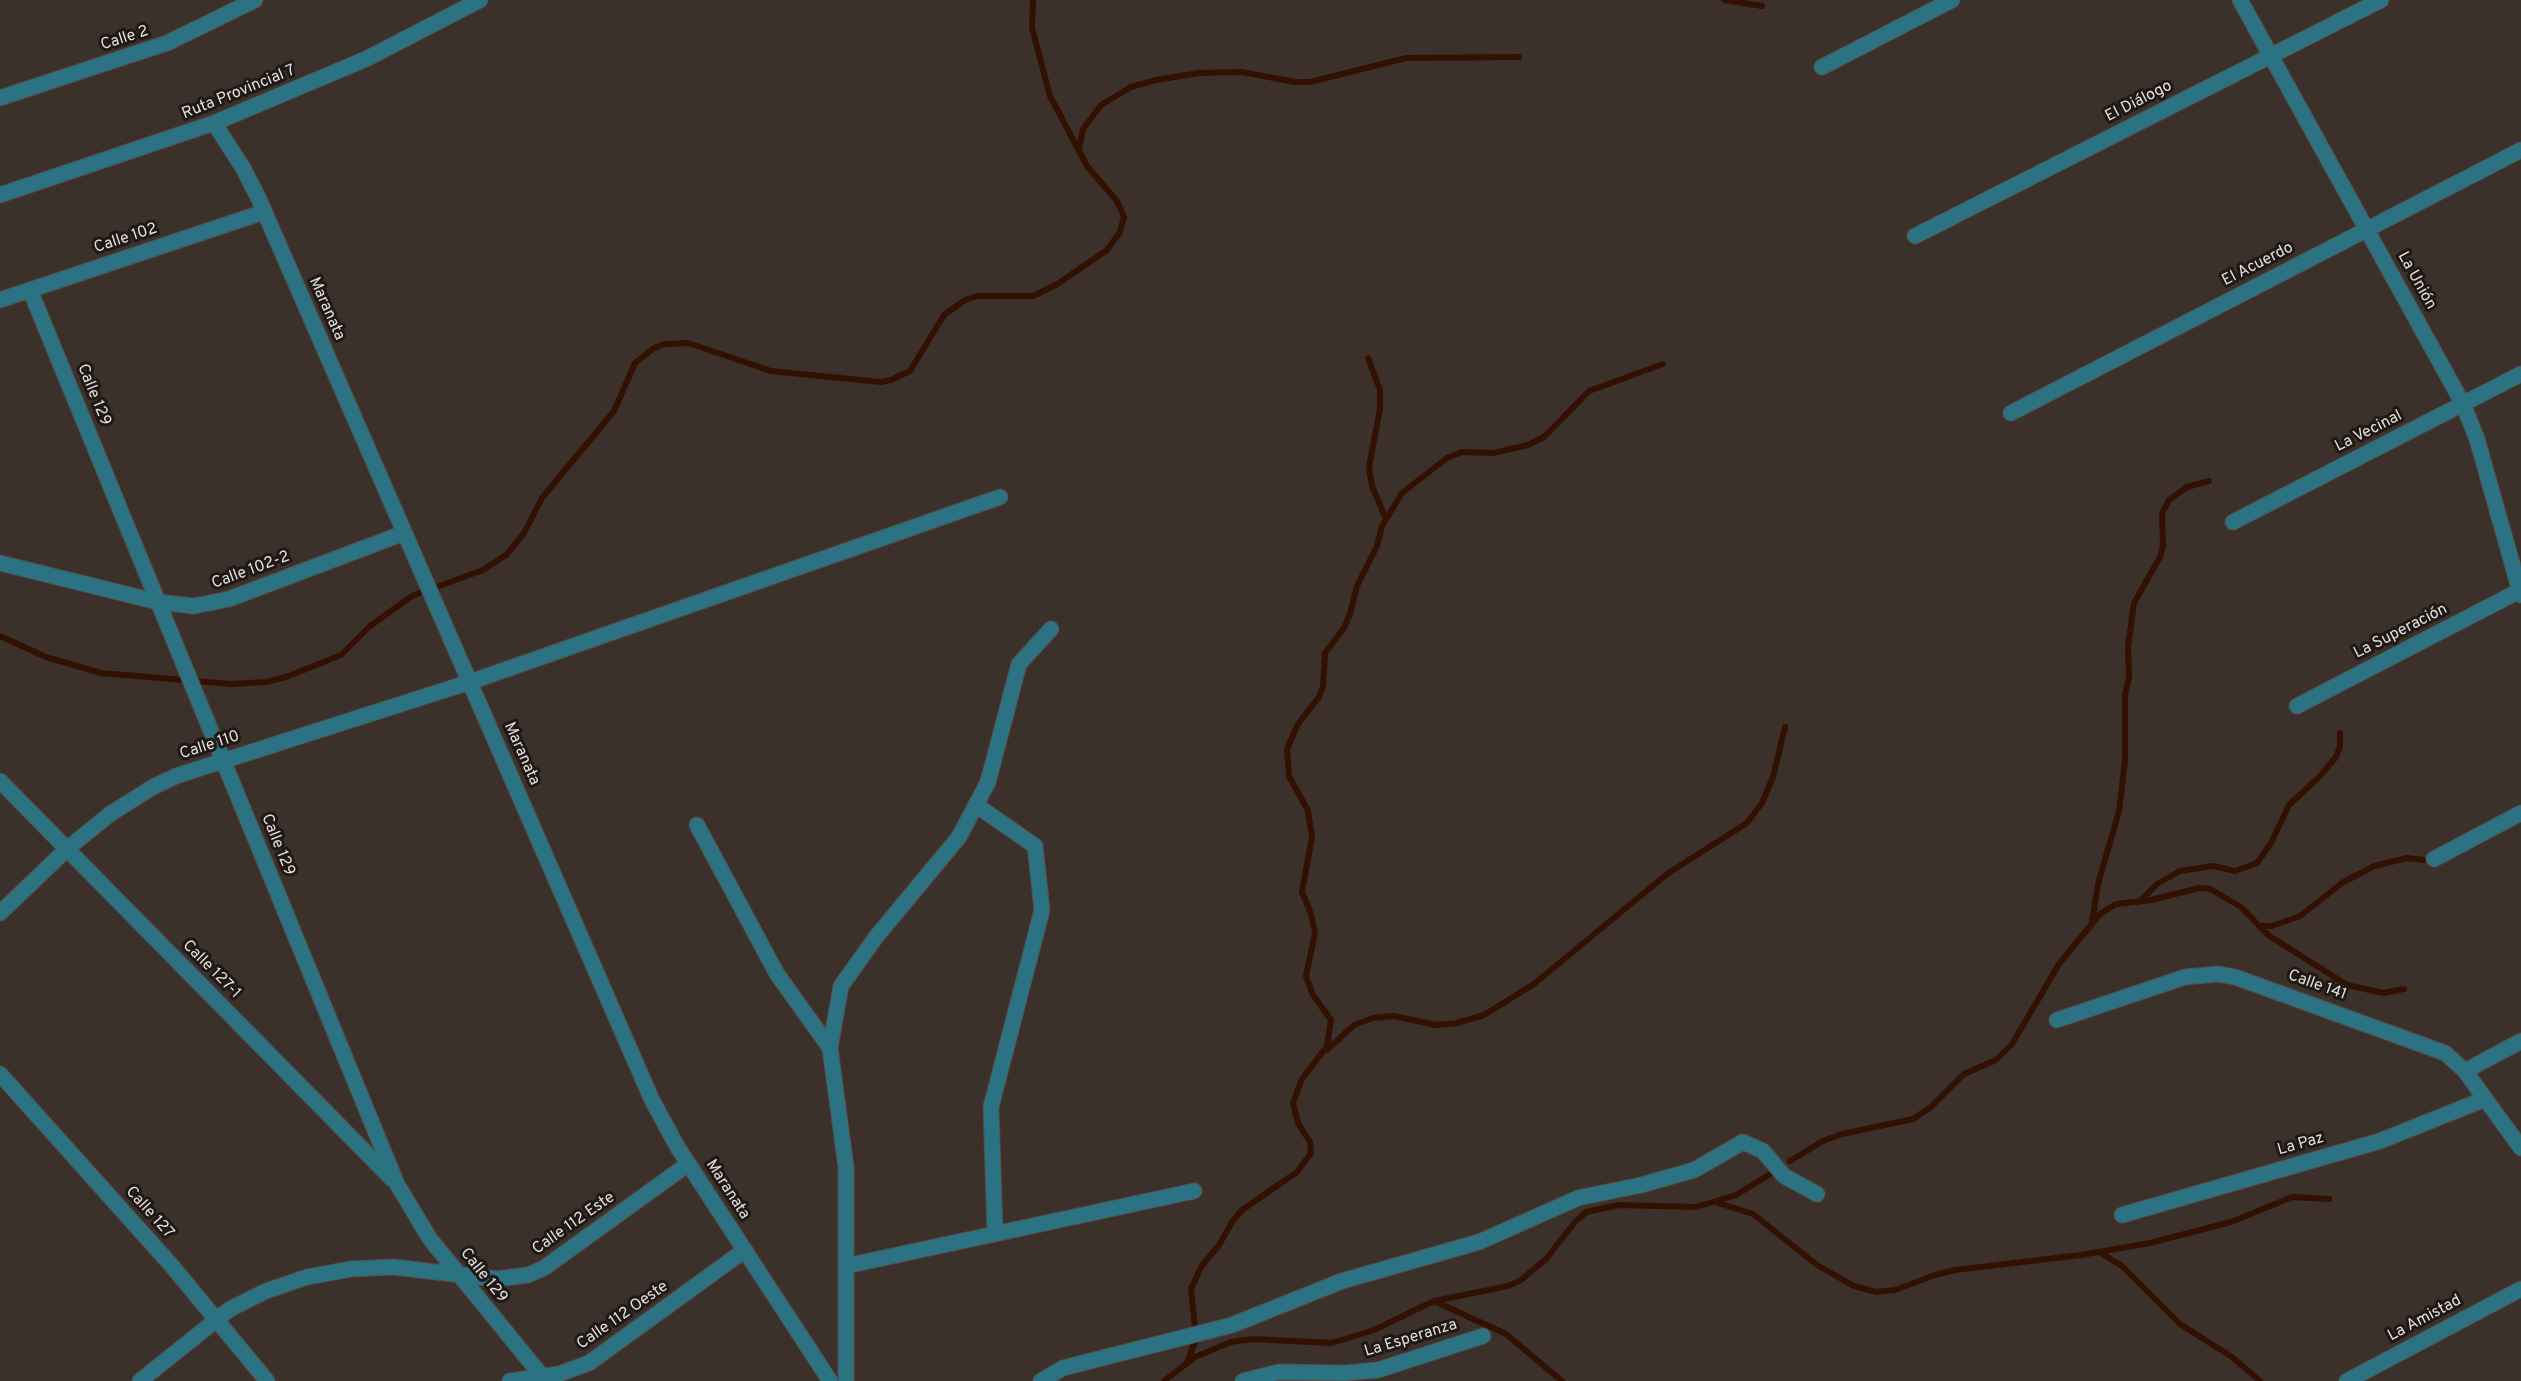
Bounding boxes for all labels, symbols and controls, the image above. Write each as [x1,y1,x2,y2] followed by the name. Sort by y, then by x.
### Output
[99,22,151,56] street label: Calle 2
[180,62,298,124] street label: Ruta Provincial 7
[2102,77,2176,127] street label: El Diálogo
[92,220,160,258] street label: Calle 102
[2219,239,2297,291] street label: El Acuerdo
[2392,249,2440,313] street label: La Unión
[304,274,348,344] street label: Maranata
[72,361,114,429] street label: Calle 129
[2332,407,2406,457] street label: La Vecinal
[209,548,293,594] street label: Calle 102-2
[2351,600,2451,664] street label: La Superación
[499,719,543,789] street label: Maranata
[178,727,242,765] street label: Calle 110
[256,811,298,879] street label: Calle 129
[178,937,244,1003] street label: Calle 127-1
[2285,967,2349,1005] street label: Calle 141
[2276,1129,2326,1161] street label: La Paz
[701,1157,753,1223] street label: Maranata
[121,1183,177,1243] street label: Calle 127
[529,1189,619,1259] street label: Calle 112 Este
[455,1245,511,1307] street label: Calle 129
[574,1278,672,1354] street label: Calle 112 Oeste
[2385,1292,2465,1346] street label: La Amistad
[1362,1316,1460,1362] street label: La Esperanza

